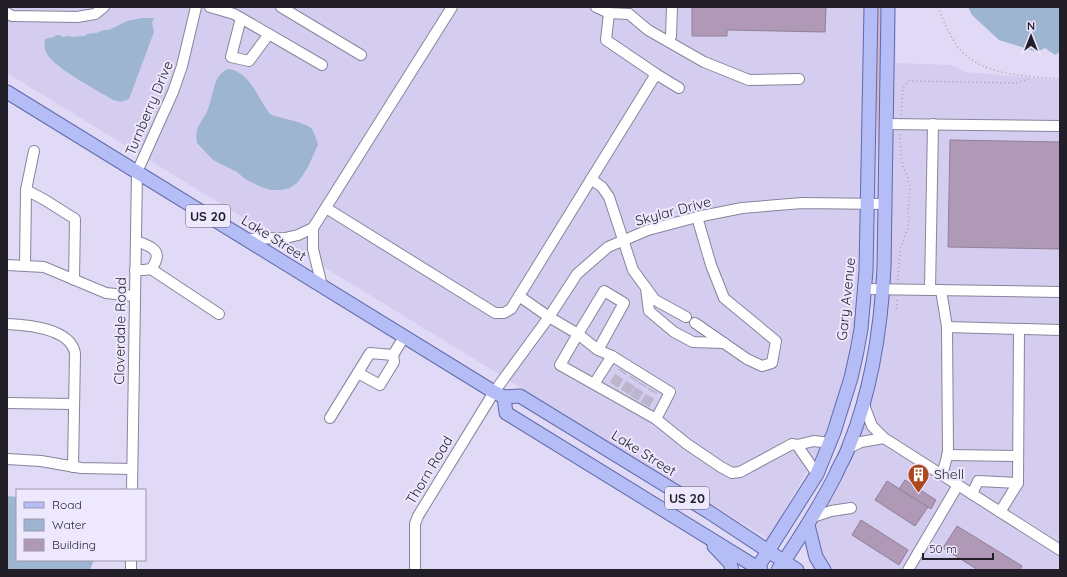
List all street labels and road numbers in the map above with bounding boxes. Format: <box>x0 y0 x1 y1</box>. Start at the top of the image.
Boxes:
street label: Turnberry Drive <box>121 58 177 158</box>
street label: Skylar Drive <box>633 192 713 230</box>
road number: US 20 <box>186 205 230 227</box>
street label: Lake Street <box>238 211 310 265</box>
street label: Gary Avenue <box>833 256 859 341</box>
street label: Cloverdale Road <box>110 277 130 385</box>
street label: Lake Street <box>608 426 680 480</box>
street label: Thorn Road <box>401 432 457 508</box>
road number: US 20 <box>665 487 709 509</box>

